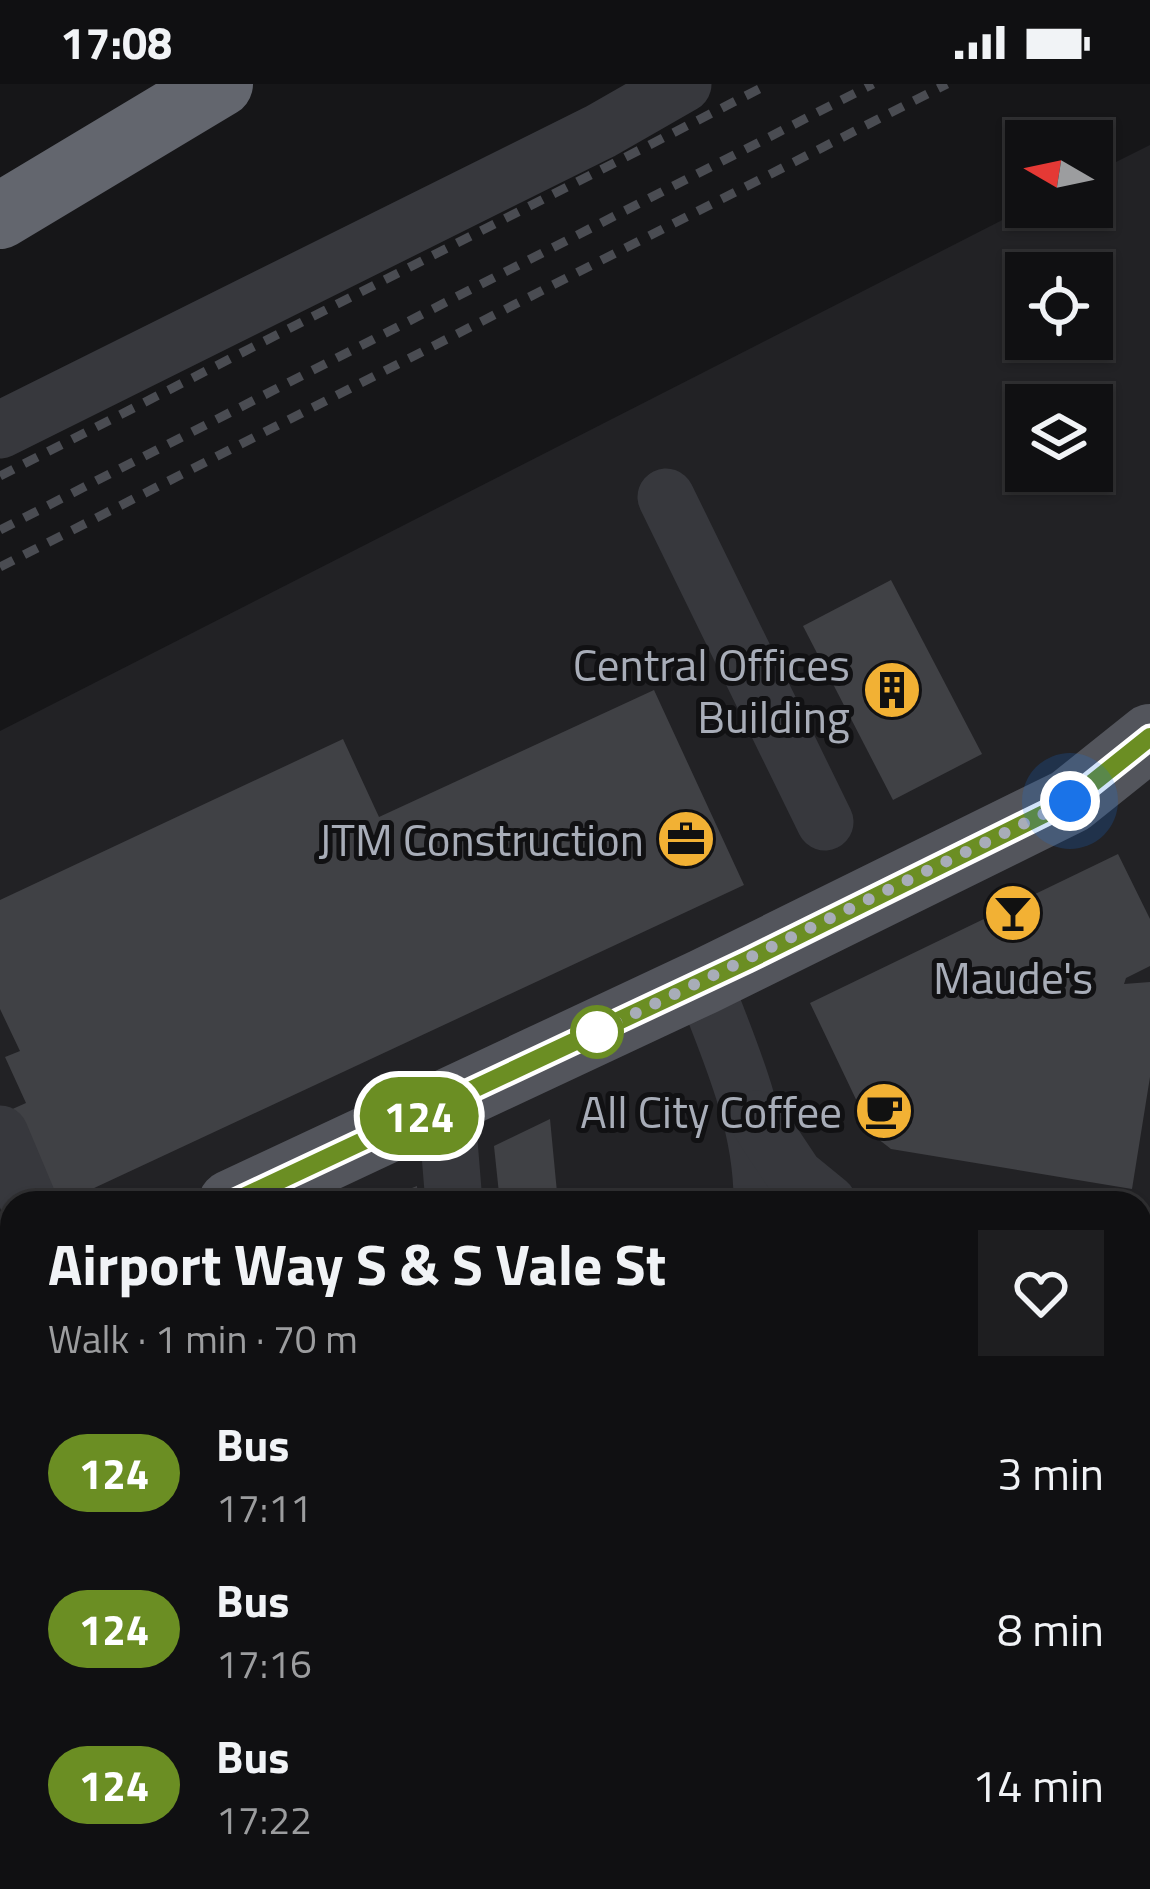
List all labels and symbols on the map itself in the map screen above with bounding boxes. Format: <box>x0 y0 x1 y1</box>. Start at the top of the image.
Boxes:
north arrow <box>1005 120 1113 228</box>
place label: Central Offices Building <box>573 630 850 750</box>
building icon: Central Offices Building <box>861 659 923 721</box>
your location <box>1040 771 1100 831</box>
place label: JTM Construction <box>318 805 644 873</box>
office icon: JTM Construction <box>655 808 717 870</box>
bar icon: Maude's <box>982 882 1044 944</box>
place label: Maude's <box>933 943 1093 1011</box>
unlabelled marker <box>572 1007 622 1057</box>
line badge: 124 <box>350 1077 488 1155</box>
place label: All City Coffee <box>580 1077 842 1145</box>
cafe icon: All City Coffee <box>853 1080 915 1142</box>

